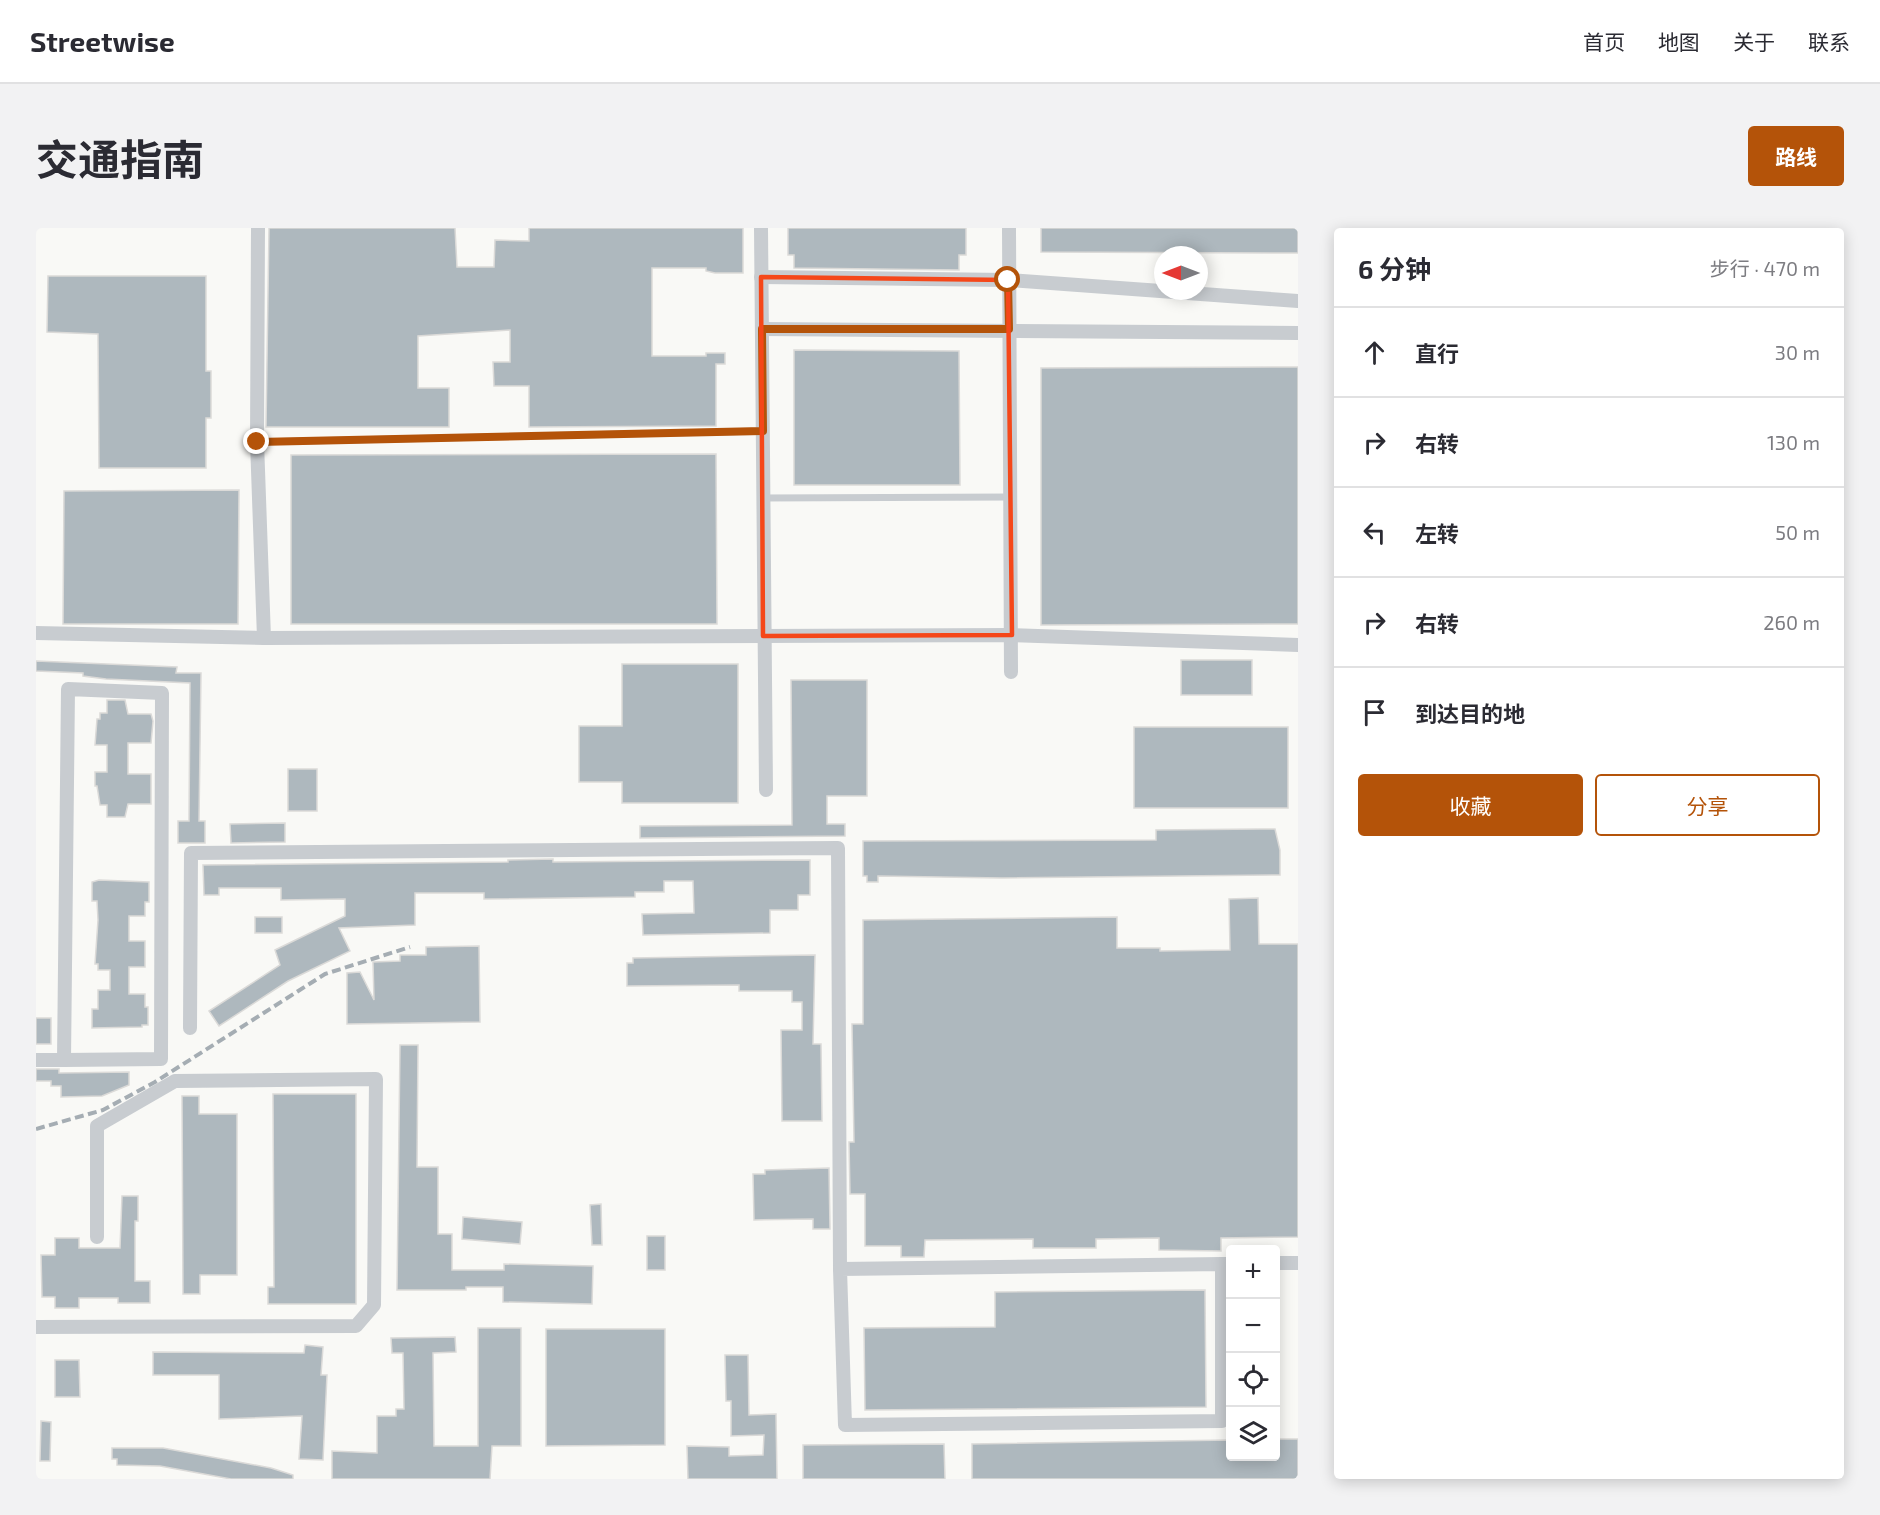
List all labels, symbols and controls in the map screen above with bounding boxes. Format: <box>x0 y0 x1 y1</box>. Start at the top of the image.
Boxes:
text: Streetwise <box>30 24 175 58</box>
text: 首页 <box>1583 29 1625 54</box>
text: 地图 <box>1658 29 1700 54</box>
text: 关于 <box>1733 29 1775 54</box>
text: 联系 <box>1808 29 1850 54</box>
button: 路线 <box>1748 126 1844 186</box>
text: 交通指南 <box>36 133 204 183</box>
north arrow <box>1154 246 1208 300</box>
text: 6 分钟 <box>1358 253 1431 284</box>
text: 步行 · 470 m <box>1710 256 1820 280</box>
route start <box>994 266 1020 292</box>
icon: ahead <box>1358 336 1391 369</box>
text: 直行 <box>1415 340 1459 366</box>
text: 30 m <box>1775 340 1820 364</box>
icon: right <box>1358 426 1391 459</box>
route end <box>243 428 269 454</box>
text: 右转 <box>1415 430 1459 456</box>
text: 130 m <box>1767 430 1820 454</box>
icon: left <box>1358 516 1391 549</box>
text: 左转 <box>1415 520 1459 546</box>
text: 50 m <box>1775 520 1820 544</box>
icon: right <box>1358 606 1391 639</box>
text: 右转 <box>1415 610 1459 636</box>
text: 260 m <box>1763 610 1820 634</box>
icon: arrive <box>1358 696 1391 729</box>
text: 到达目的地 <box>1415 700 1525 726</box>
button: 收藏 <box>1358 774 1583 836</box>
button: 分享 <box>1595 774 1820 836</box>
map controls <box>1226 1245 1280 1461</box>
button: + <box>1226 1245 1280 1299</box>
button: − <box>1226 1299 1280 1353</box>
button: locate <box>1226 1353 1280 1407</box>
button: layers <box>1226 1407 1280 1461</box>

